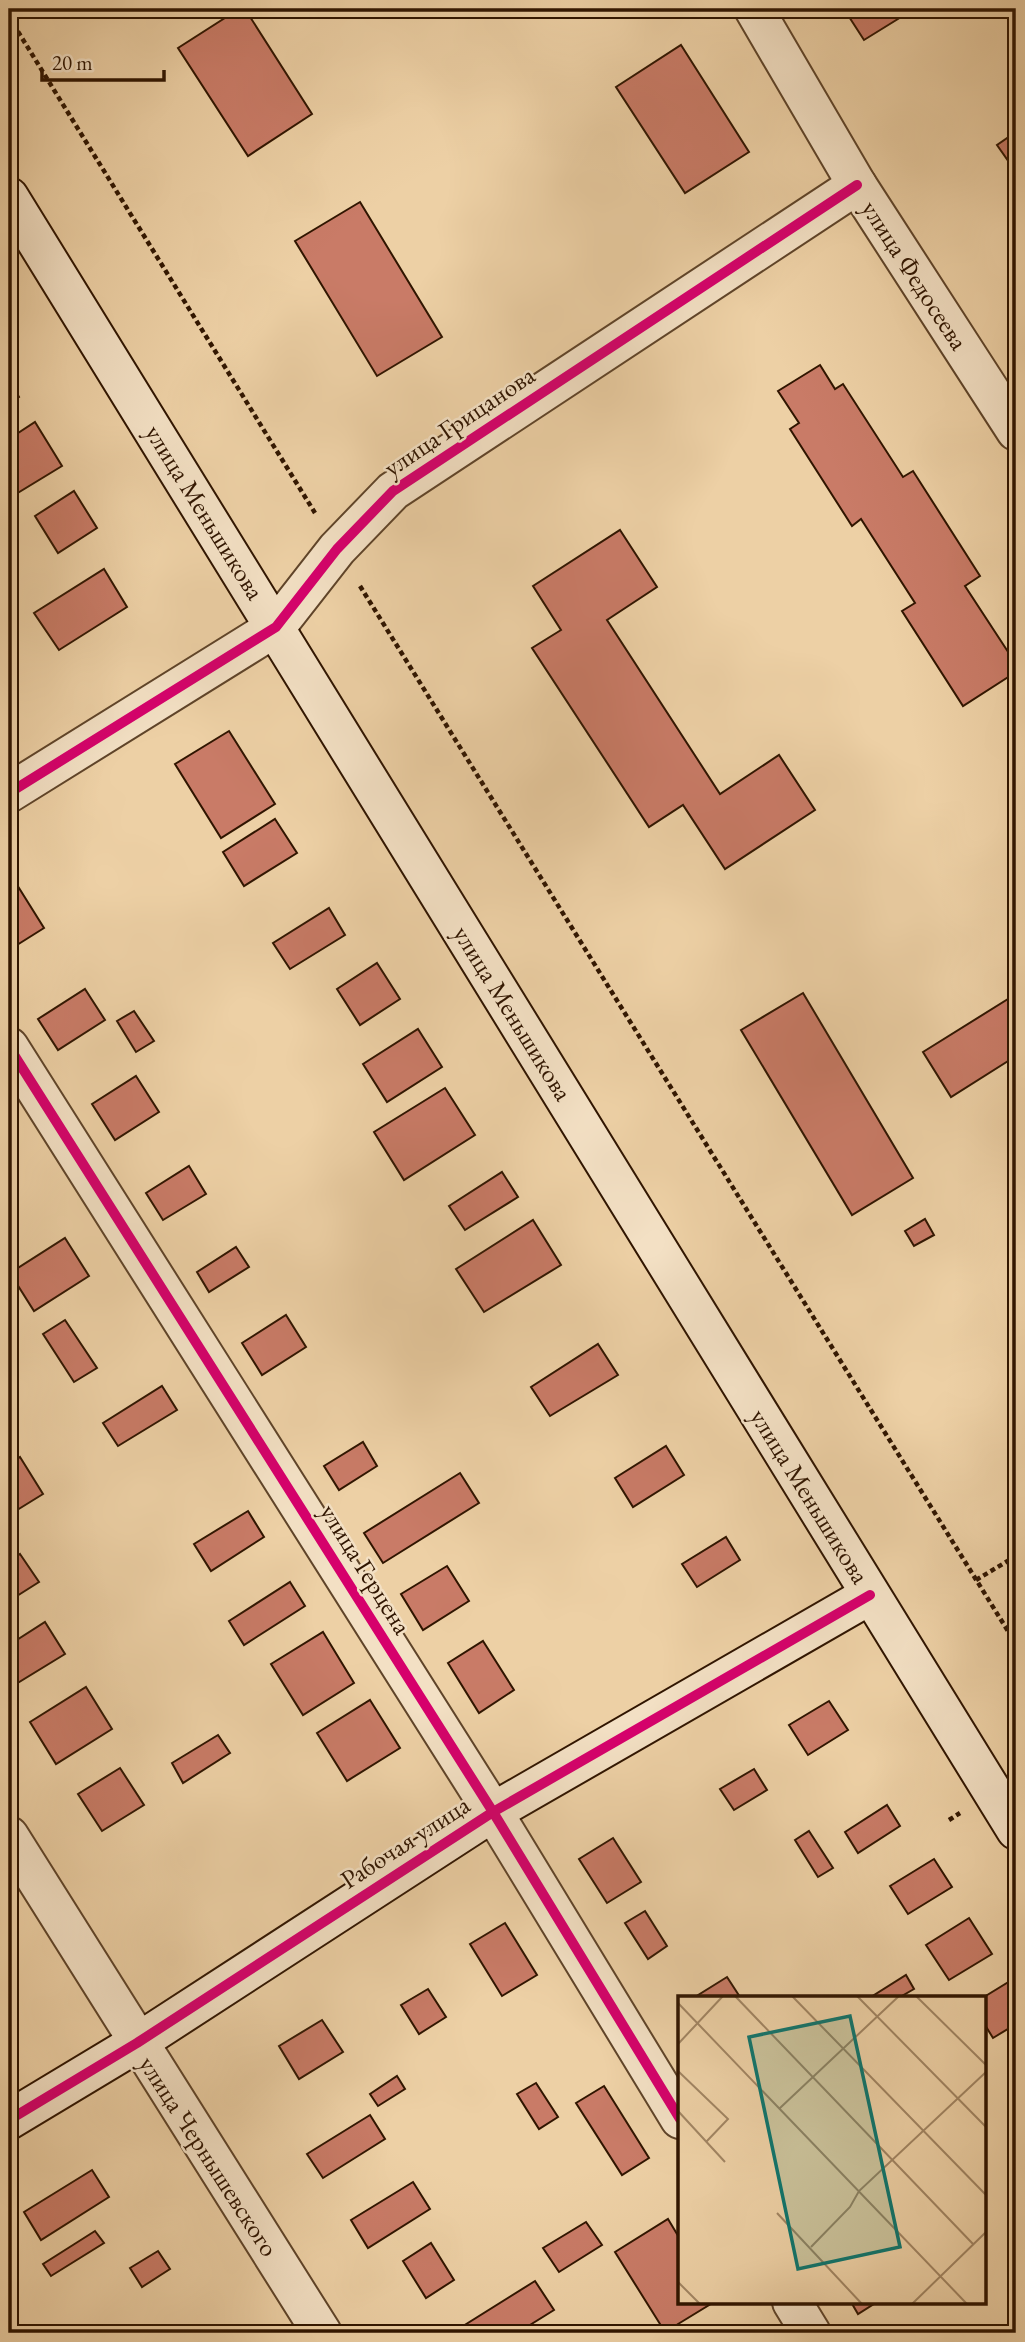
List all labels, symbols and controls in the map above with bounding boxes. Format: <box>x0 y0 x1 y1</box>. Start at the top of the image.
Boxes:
scale bar <box>42 38 164 82</box>
text: 20 m <box>52 49 93 76</box>
street label: улица Федосеева <box>854 194 976 357</box>
street label: улица Грицанова <box>377 357 542 484</box>
street label: улица Меньшикова <box>137 418 273 607</box>
street label: улица Меньшикова <box>445 919 581 1108</box>
street label: улица Меньшикова <box>742 1402 878 1591</box>
street label: улица Герцена <box>312 1497 420 1641</box>
street label: Рабочая улица <box>334 1787 477 1896</box>
inset map <box>678 1996 986 2304</box>
street label: улица Чернышевского <box>131 2049 287 2263</box>

